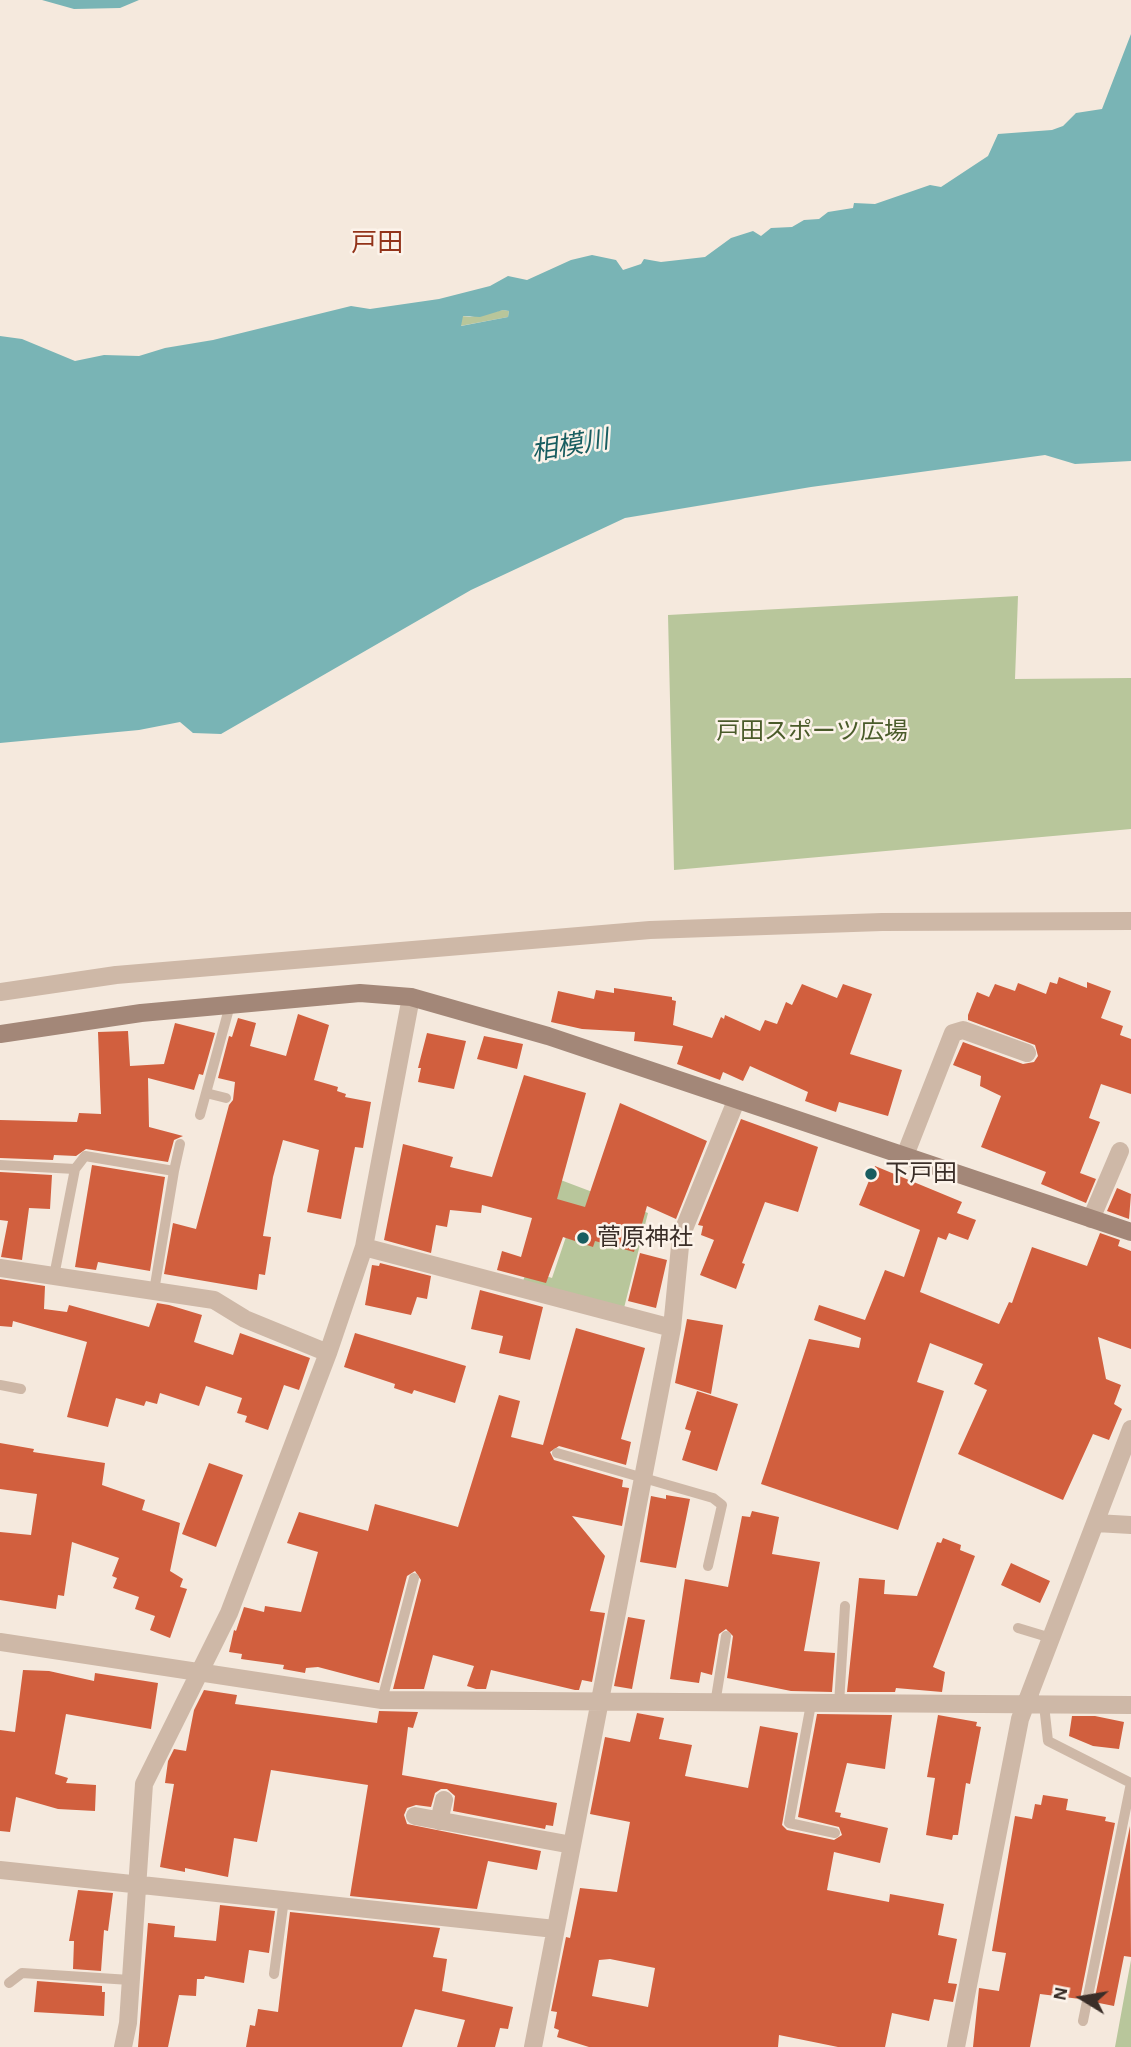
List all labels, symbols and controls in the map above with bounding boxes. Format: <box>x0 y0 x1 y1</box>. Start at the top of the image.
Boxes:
district label: 戸田 <box>351 227 403 259</box>
water label: 相模川 <box>529 424 611 468</box>
park label: 戸田スポーツ広場 <box>716 718 908 746</box>
place label: 下戸田 <box>885 1160 957 1188</box>
marker: 下戸田 <box>863 1166 879 1182</box>
place label: 菅原神社 <box>597 1224 693 1252</box>
marker: 菅原神社 <box>575 1230 591 1246</box>
north arrow <box>1047 1963 1117 2033</box>
text: N <box>1050 1986 1071 2002</box>

